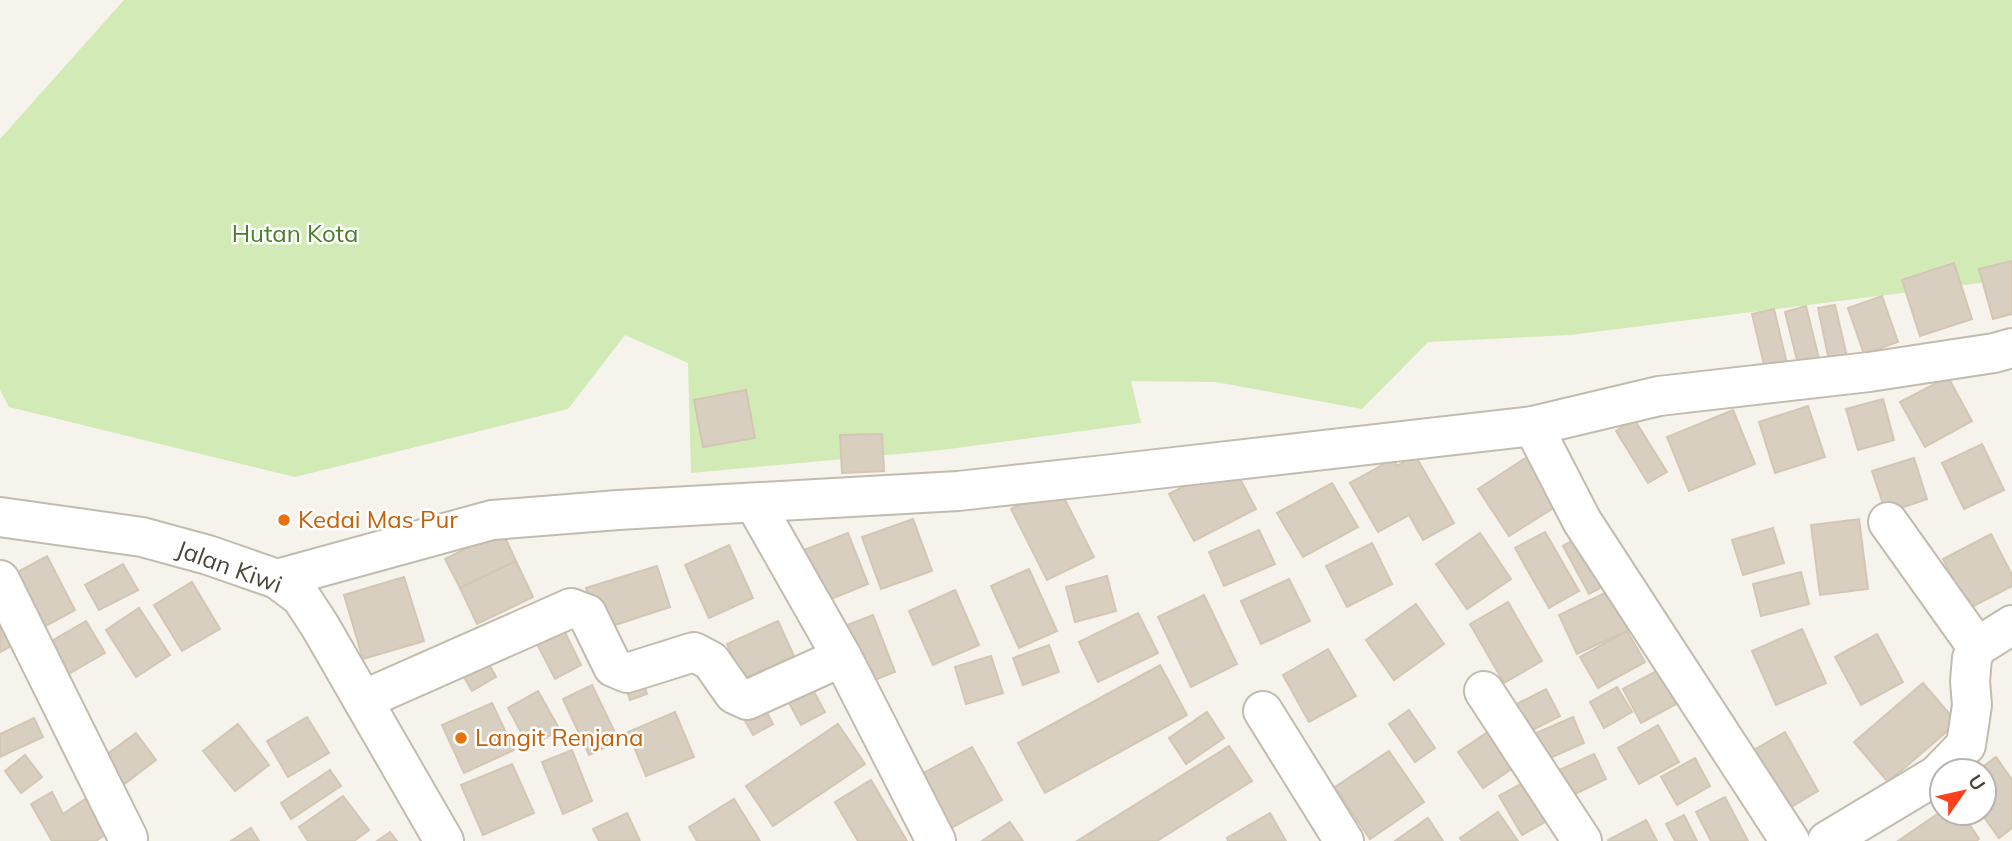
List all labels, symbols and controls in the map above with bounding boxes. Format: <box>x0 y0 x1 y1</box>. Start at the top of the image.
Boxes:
park label: Hutan Kota <box>232 218 358 248</box>
place label: Kedai Mas Pur <box>298 504 458 534</box>
marker: Kedai Mas Pur <box>276 512 292 528</box>
street label: Jalan Kiwi <box>172 533 286 599</box>
place label: Langit Renjana <box>475 722 643 752</box>
marker: Langit Renjana <box>453 730 469 746</box>
north arrow <box>1928 757 1998 827</box>
text: U <box>1963 770 1991 795</box>

